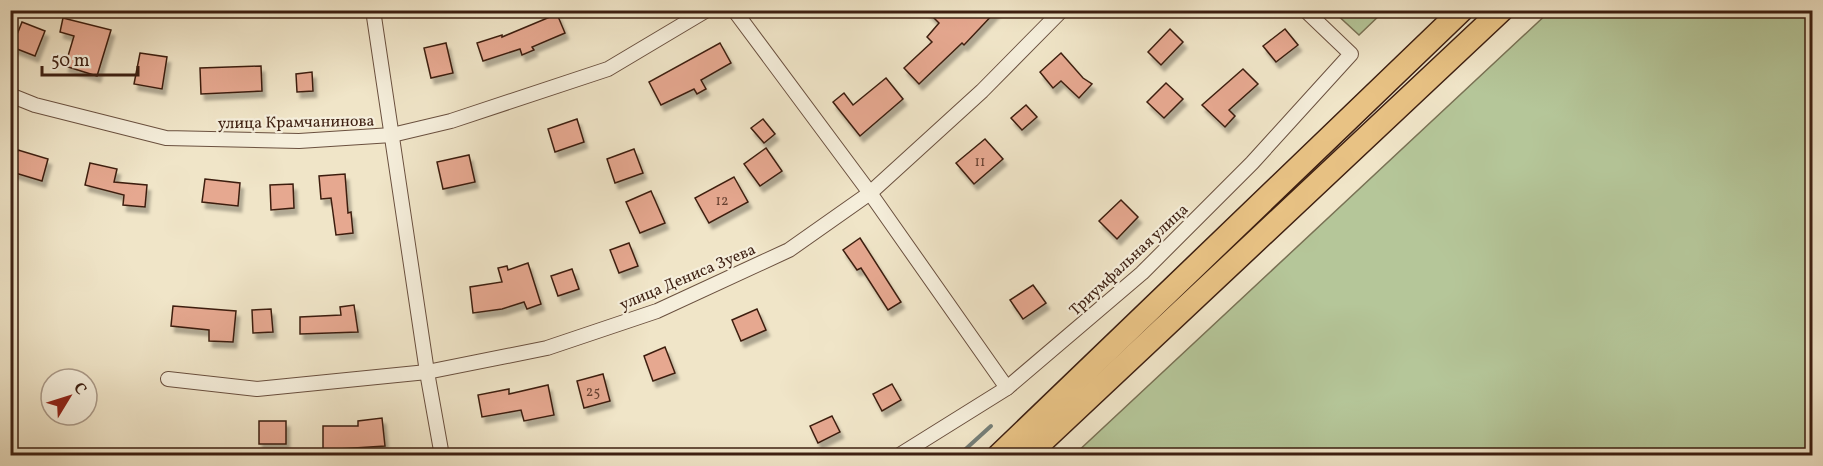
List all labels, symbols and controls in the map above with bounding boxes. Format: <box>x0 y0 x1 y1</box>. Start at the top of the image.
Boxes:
scale bar <box>42 39 138 77</box>
text: 50 m <box>51 49 90 74</box>
street label: улица Крамчанинова <box>217 111 375 135</box>
house number: 11 <box>975 153 985 172</box>
house number: 12 <box>716 192 728 211</box>
street label: Триумфальная улица <box>1065 199 1194 322</box>
street label: улица Дениса Зуева <box>616 239 759 316</box>
north arrow <box>39 367 99 427</box>
text: С <box>67 378 91 400</box>
house number: 25 <box>586 383 600 402</box>

